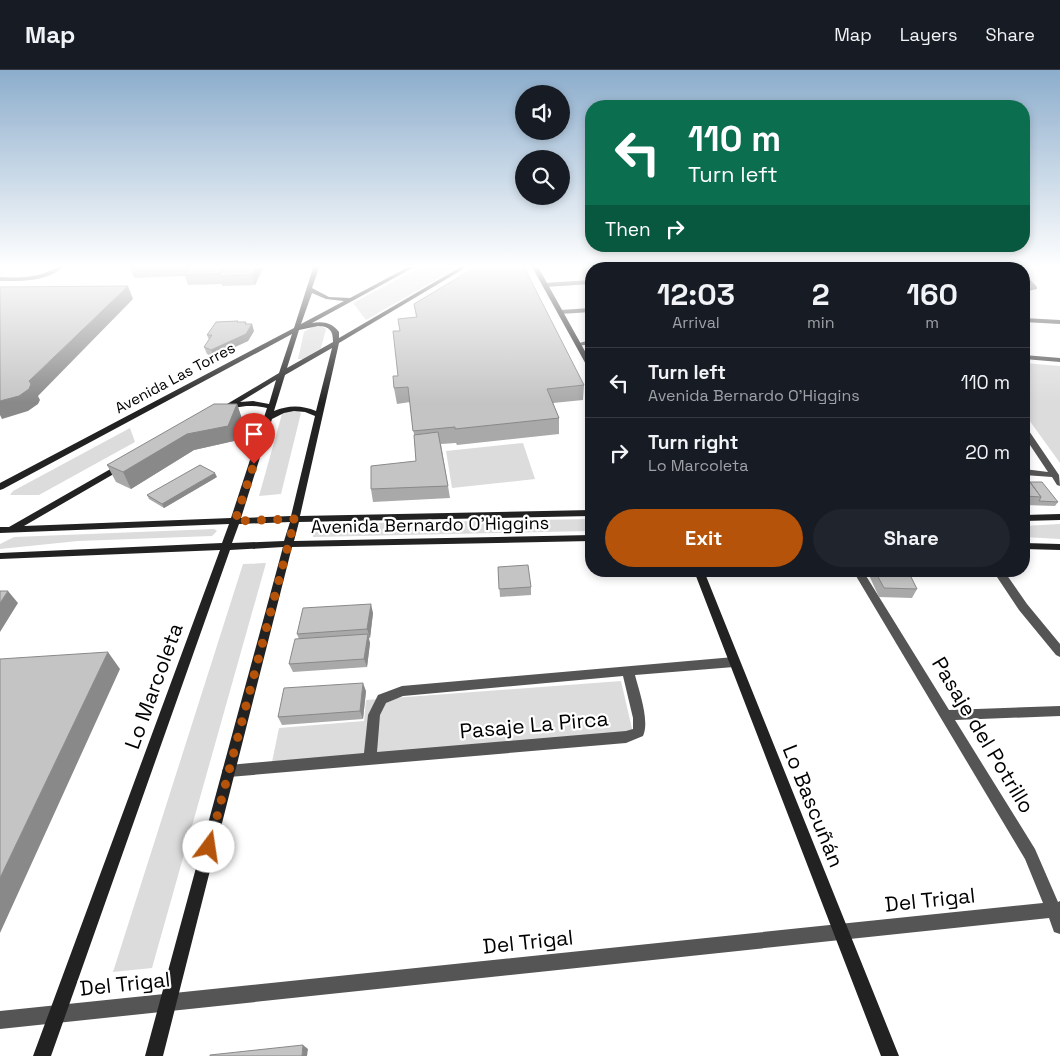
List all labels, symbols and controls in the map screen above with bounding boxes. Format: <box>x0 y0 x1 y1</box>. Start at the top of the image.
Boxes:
text: Map <box>25 19 75 50</box>
text: Map <box>834 23 872 46</box>
text: Layers <box>900 23 957 46</box>
text: Share <box>985 23 1035 46</box>
map controls <box>515 85 570 205</box>
button: sound <box>515 85 570 140</box>
text: 110 m <box>688 117 781 161</box>
icon: left <box>605 120 670 185</box>
button: search <box>515 150 570 205</box>
text: Turn left <box>688 160 778 188</box>
icon: right <box>661 215 689 243</box>
text: Then <box>605 217 651 242</box>
text: 12:03 <box>657 275 735 314</box>
text: 2 <box>812 275 830 314</box>
text: 160 <box>906 275 958 314</box>
text: Arrival <box>672 312 720 333</box>
text: min <box>807 312 834 333</box>
text: m <box>925 312 939 333</box>
street label: Avenida Las Torres <box>111 338 238 417</box>
text: Turn left <box>648 360 726 385</box>
icon: left <box>605 369 633 397</box>
text: 110 m <box>961 370 1010 395</box>
text: Avenida Bernardo O'Higgins <box>648 385 860 406</box>
pin <box>233 413 275 464</box>
icon: arrive <box>240 420 268 448</box>
text: Turn right <box>648 430 738 455</box>
icon: right <box>605 439 633 467</box>
text: 20 m <box>965 440 1010 465</box>
text: Lo Marcoleta <box>648 455 749 476</box>
button: Exit <box>605 509 803 567</box>
button: Share <box>813 509 1010 567</box>
street label: Avenida Bernardo O'Higgins <box>311 511 549 538</box>
street label: Lo Marcoleta <box>118 619 189 752</box>
street label: Pasaje del Potrillo <box>926 652 1041 818</box>
street label: Pasaje La Pirca <box>458 705 610 744</box>
street label: Lo Bascuñán <box>777 741 850 871</box>
position arrow <box>182 820 234 872</box>
street label: Del Trigal <box>883 881 977 918</box>
street label: Del Trigal <box>481 923 575 960</box>
street label: Del Trigal <box>78 965 172 1002</box>

